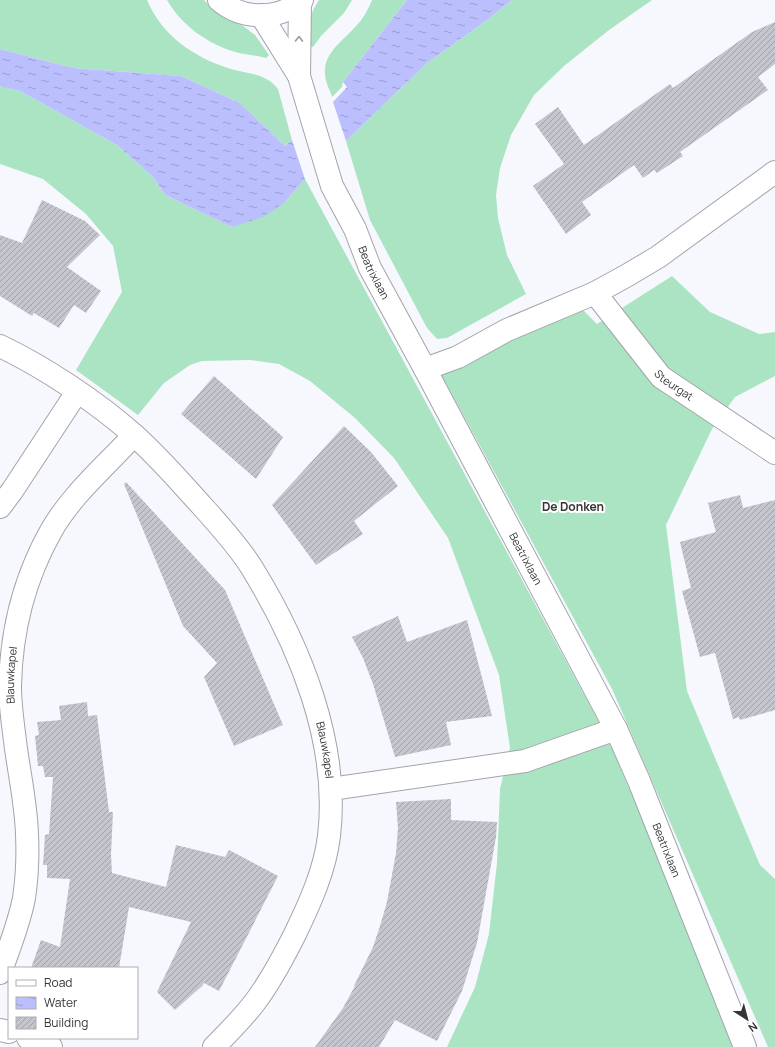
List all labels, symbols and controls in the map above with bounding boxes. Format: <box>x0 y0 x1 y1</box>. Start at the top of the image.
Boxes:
one-way arrow <box>295 36 303 42</box>
street label: Beatrixlaan <box>355 244 393 302</box>
street label: Steurgat <box>651 366 697 404</box>
district label: De Donken <box>542 498 604 515</box>
street label: Beatrixlaan <box>506 530 546 587</box>
street label: Blauwkapel <box>2 645 20 704</box>
street label: Blauwkapel <box>313 720 338 779</box>
street label: Beatrixlaan <box>649 820 685 879</box>
legend <box>8 967 138 1039</box>
text: Road <box>44 974 72 991</box>
text: Water <box>44 994 78 1011</box>
north arrow <box>727 999 767 1039</box>
text: Building <box>44 1014 88 1031</box>
text: N <box>745 1019 761 1036</box>

